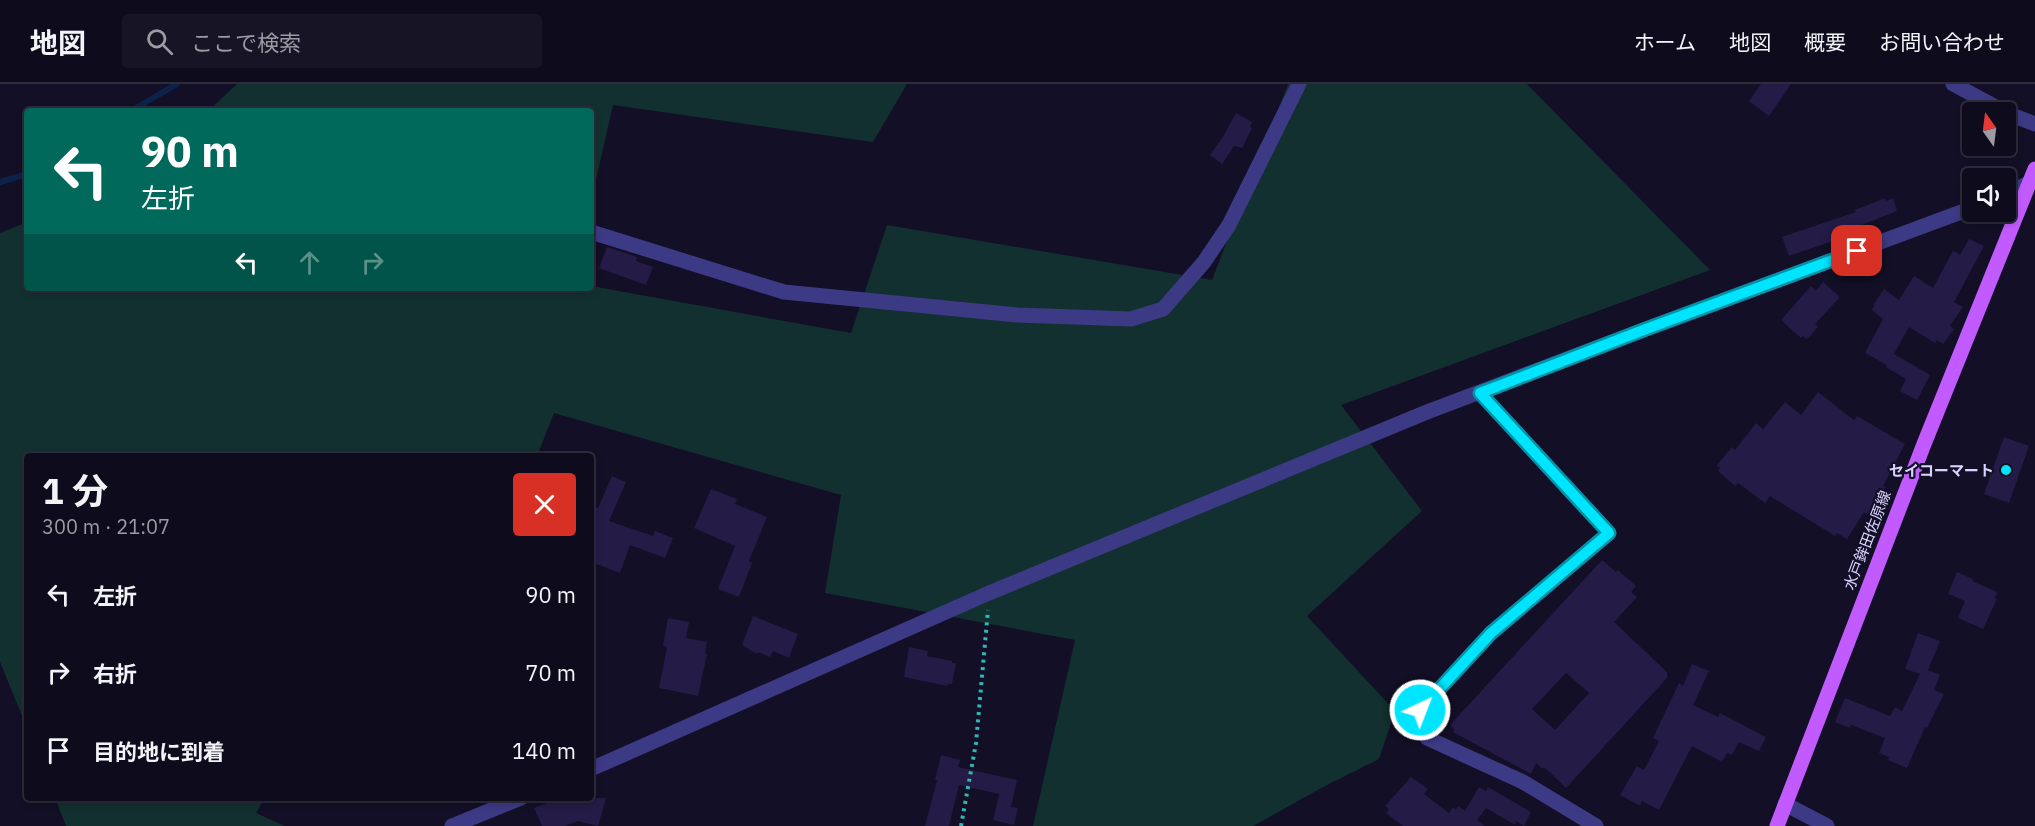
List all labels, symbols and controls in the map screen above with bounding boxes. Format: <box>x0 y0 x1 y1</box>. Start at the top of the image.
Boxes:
search box <box>122 14 542 68</box>
text: 地図 <box>30 24 86 61</box>
icon: search <box>143 25 176 58</box>
text: ここで検索 <box>191 28 301 57</box>
text: ホーム <box>1634 28 1696 56</box>
text: 地図 <box>1729 28 1771 56</box>
text: 概要 <box>1804 28 1846 56</box>
text: お問い合わせ <box>1879 28 2005 56</box>
north arrow <box>1962 102 2016 156</box>
map controls <box>1962 102 2016 222</box>
text: 90 m <box>141 124 239 179</box>
icon: left <box>42 132 120 210</box>
button: sound <box>1962 168 2016 222</box>
text: 左折 <box>141 180 195 215</box>
pin <box>1831 225 1882 276</box>
icon: arrive <box>1840 234 1873 267</box>
icon: left <box>230 246 263 279</box>
icon: ahead <box>293 246 326 279</box>
icon: right <box>356 246 389 279</box>
place label: セイコーマート <box>1889 461 1994 480</box>
marker: セイコーマート <box>1999 463 2013 477</box>
text: 1 分 <box>42 467 108 514</box>
button: close <box>513 473 576 536</box>
street label: 水戸鉾田佐原線 <box>1839 488 1895 592</box>
text: 300 m · 21:07 <box>42 513 170 540</box>
icon: left <box>42 578 75 611</box>
text: 90 m <box>525 580 576 609</box>
text: 左折 <box>93 581 137 610</box>
icon: right <box>42 656 75 689</box>
text: 70 m <box>525 658 576 687</box>
text: 右折 <box>93 659 137 688</box>
position arrow <box>1388 678 1452 742</box>
icon: arrive <box>42 734 75 767</box>
text: 140 m <box>512 736 576 765</box>
text: 目的地に到着 <box>93 737 225 766</box>

